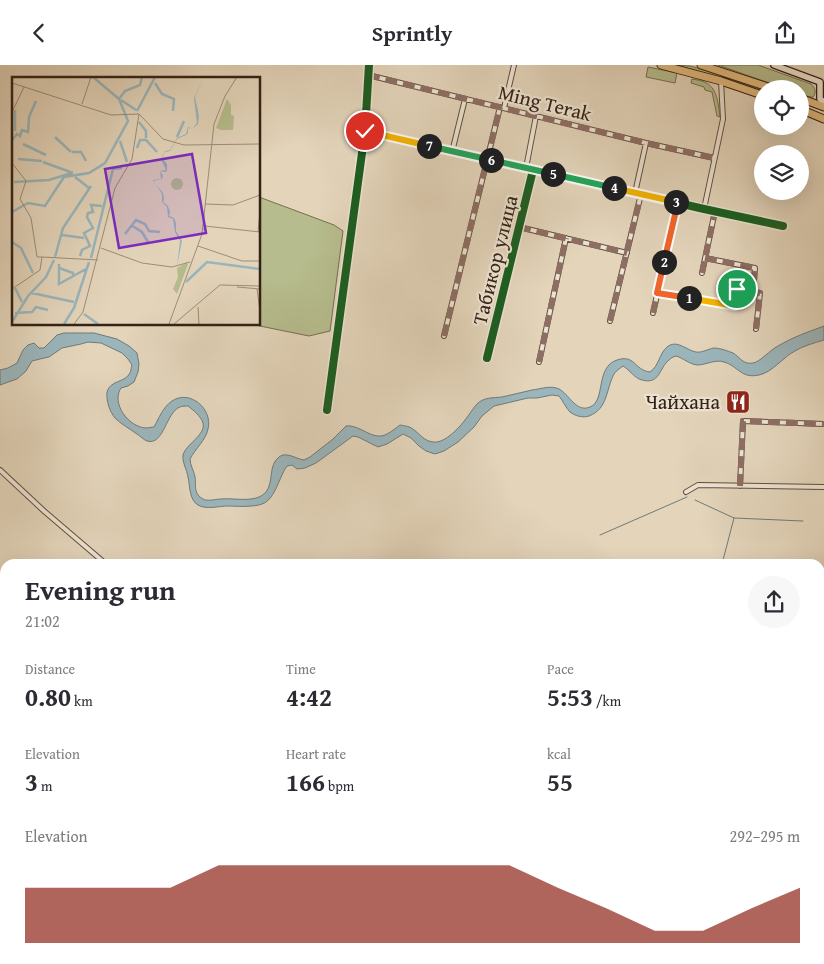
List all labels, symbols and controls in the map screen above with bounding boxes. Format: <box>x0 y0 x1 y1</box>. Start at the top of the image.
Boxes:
text: Sprintly <box>372 17 452 49</box>
icon: back <box>25 19 53 47</box>
icon: share <box>771 19 799 47</box>
inset map <box>12 77 260 325</box>
street label: Ming Terak <box>495 77 596 128</box>
map controls <box>754 80 809 200</box>
button: locate <box>754 80 809 135</box>
pin <box>344 110 386 152</box>
icon: check <box>351 117 379 145</box>
pin: 7 <box>416 133 442 159</box>
text: 7 <box>426 136 433 156</box>
button: layers <box>754 145 809 200</box>
pin: 6 <box>478 147 504 173</box>
text: 6 <box>488 150 495 170</box>
pin: 5 <box>540 161 566 187</box>
text: 5 <box>550 164 557 184</box>
pin: 4 <box>602 175 626 201</box>
text: 4 <box>611 178 618 198</box>
pin: 3 <box>664 189 688 215</box>
street label: Табикор улица <box>464 192 525 328</box>
text: 3 <box>673 192 680 212</box>
pin: 2 <box>652 249 676 275</box>
text: 2 <box>661 252 668 272</box>
pin <box>716 268 758 310</box>
icon: arrive <box>723 275 751 303</box>
pin: 1 <box>676 285 702 311</box>
text: 1 <box>686 288 693 308</box>
place label: Чайхана <box>646 387 720 416</box>
restaurant icon: Чайхана <box>725 389 751 415</box>
text: Evening run <box>25 569 176 610</box>
button: share <box>748 576 800 628</box>
text: 21:02 <box>25 609 60 633</box>
text: Distance <box>25 659 75 679</box>
text: Time <box>286 659 316 679</box>
text: Pace <box>547 659 574 679</box>
text: 0.80 <box>25 679 71 715</box>
text: 4:42 <box>286 679 332 715</box>
text: 5:53 <box>547 679 593 715</box>
text: km <box>71 691 93 711</box>
text: /km <box>593 691 621 711</box>
text: Elevation <box>25 744 80 764</box>
text: Heart rate <box>286 744 346 764</box>
text: kcal <box>547 744 571 764</box>
text: 3 <box>25 764 38 800</box>
text: 166 <box>286 764 325 800</box>
text: 55 <box>547 764 573 800</box>
text: m <box>38 776 52 796</box>
text: bpm <box>325 776 354 796</box>
text: Elevation <box>25 824 88 848</box>
text: 292–295 m <box>730 824 800 848</box>

